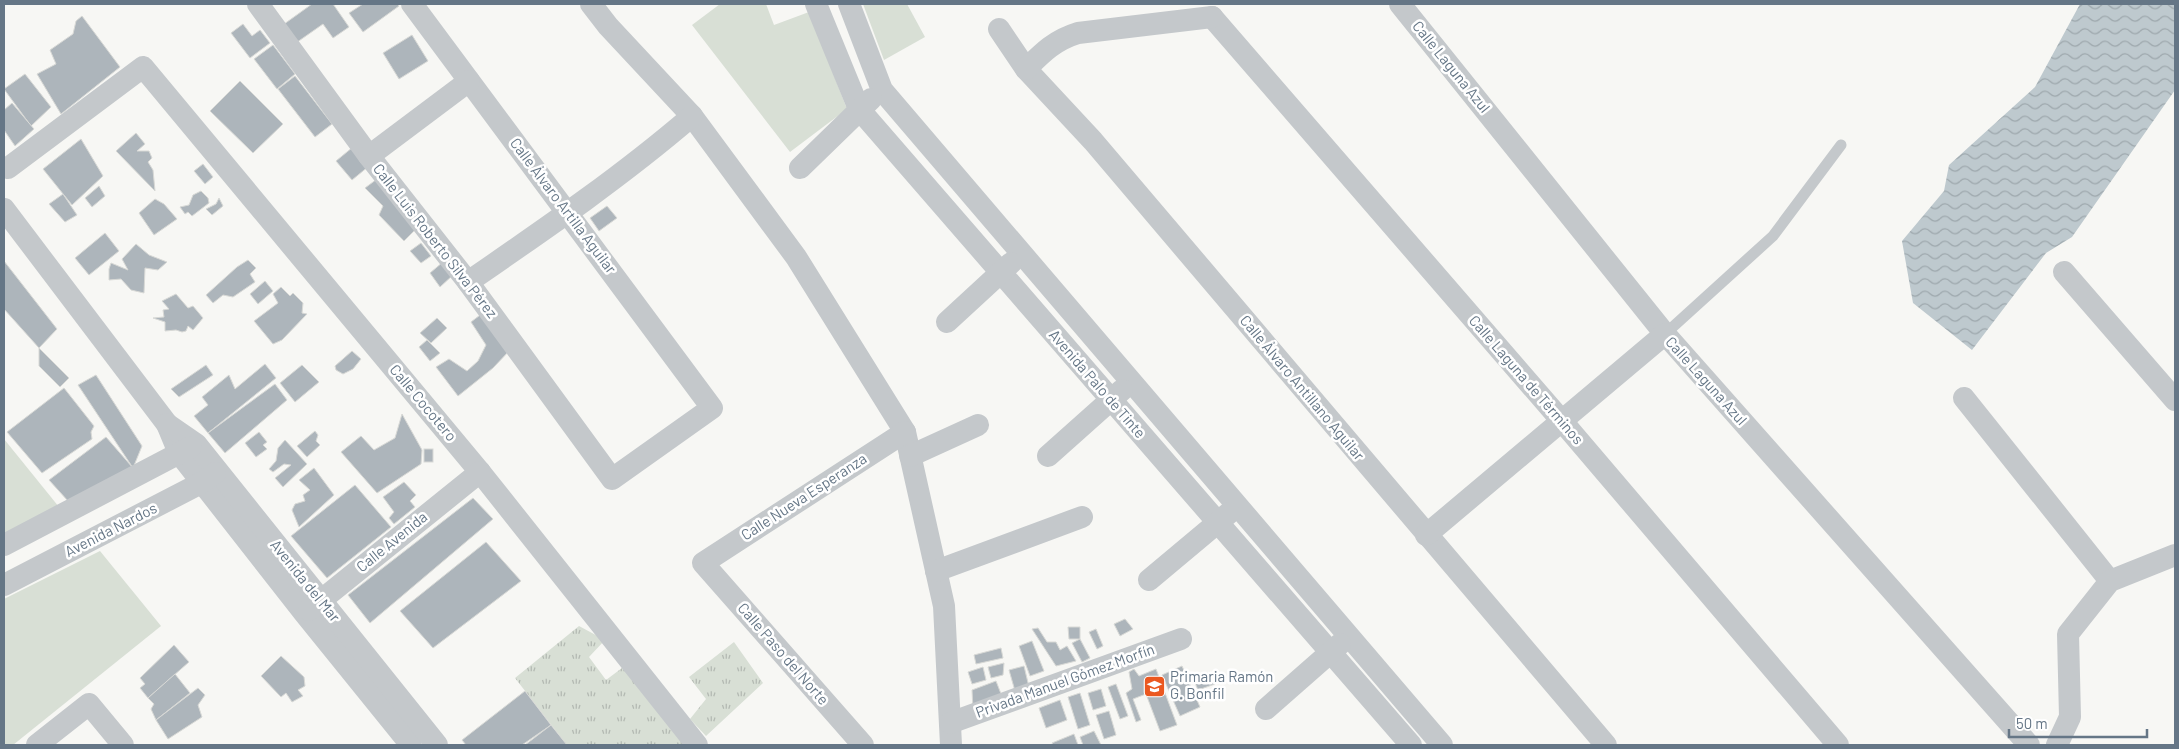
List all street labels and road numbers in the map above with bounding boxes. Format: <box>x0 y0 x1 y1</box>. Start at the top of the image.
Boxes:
street label: Calle Laguna Azul <box>1409 17 1494 116</box>
street label: Calle Álvaro Artilla Aguilar <box>507 134 621 277</box>
street label: Calle Luis Roberto Silva Pérez <box>370 160 502 321</box>
street label: Calle Álvaro Antillano Aguilar <box>1237 311 1369 464</box>
street label: Calle Laguna de Términos <box>1466 311 1588 448</box>
street label: Avenida Palo de Tinte <box>1046 325 1150 441</box>
street label: Calle Laguna Azul <box>1662 332 1751 428</box>
street label: Calle Cocotero <box>387 360 461 444</box>
street label: Calle Nueva Esperanza <box>737 449 870 544</box>
street label: Avenida Nardos <box>61 498 160 560</box>
street label: Calle Avenida <box>352 507 430 575</box>
street label: Avenida del Mar <box>267 536 345 626</box>
street label: Calle Paso del Norte <box>735 599 833 708</box>
street label: Privada Manuel Gómez Morfín <box>973 639 1157 721</box>

